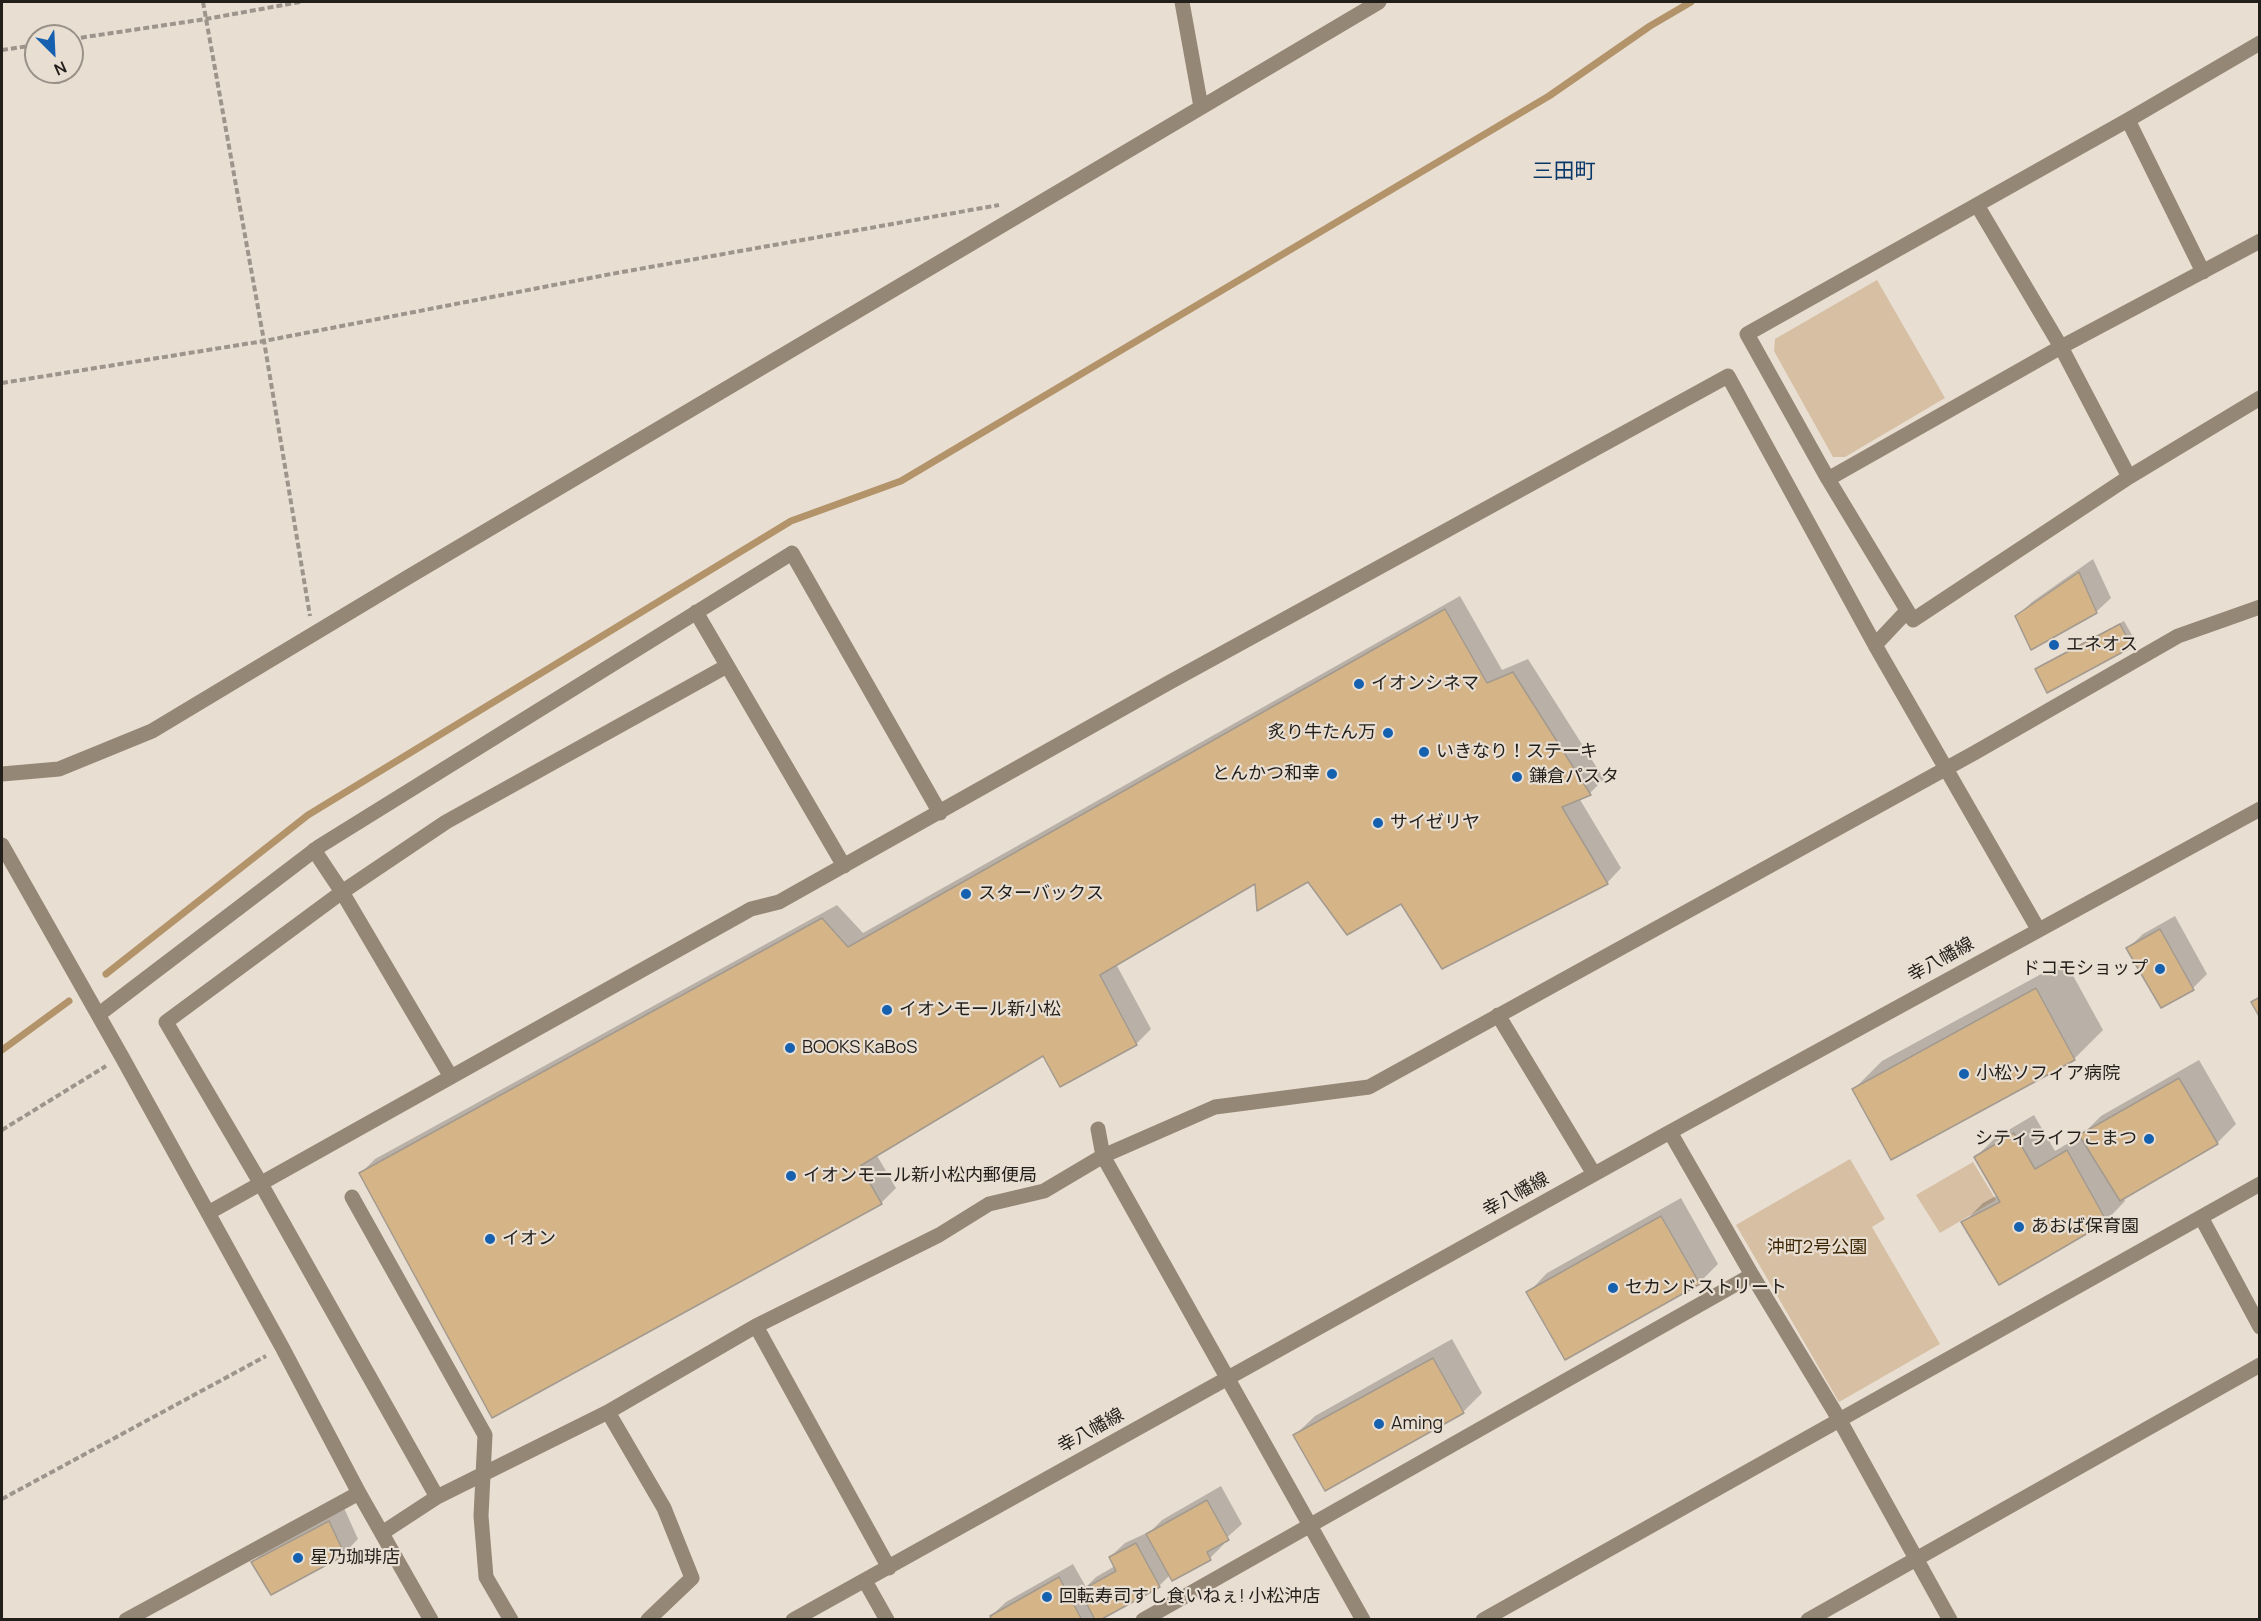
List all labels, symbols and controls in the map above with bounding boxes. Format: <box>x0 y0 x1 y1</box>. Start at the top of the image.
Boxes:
north arrow <box>24 24 84 84</box>
text: N <box>51 56 70 81</box>
district label: 三田町 <box>1533 159 1595 185</box>
place label: エネオス <box>2066 634 2138 656</box>
marker: エネオス <box>2047 638 2061 652</box>
place label: イオンシネマ <box>1371 673 1479 695</box>
marker: イオンシネマ <box>1352 677 1366 691</box>
place label: 炙り牛たん万 <box>1268 722 1376 744</box>
marker: 炙り牛たん万 <box>1381 726 1395 740</box>
place label: いきなり！ステーキ <box>1436 741 1598 763</box>
marker: いきなり！ステーキ <box>1417 745 1431 759</box>
place label: とんかつ和幸 <box>1212 763 1320 785</box>
place label: 鎌倉パスタ <box>1529 766 1619 788</box>
marker: とんかつ和幸 <box>1325 767 1339 781</box>
marker: 鎌倉パスタ <box>1510 770 1524 784</box>
place label: サイゼリヤ <box>1390 812 1480 834</box>
marker: サイゼリヤ <box>1371 816 1385 830</box>
place label: スターバックス <box>978 883 1104 905</box>
marker: スターバックス <box>959 887 973 901</box>
street label: 幸八幡線 <box>1904 933 1978 987</box>
place label: ドコモショップ <box>2022 958 2148 980</box>
marker: ドコモショップ <box>2153 962 2167 976</box>
place label: イオンモール新小松 <box>899 999 1061 1021</box>
marker: イオンモール新小松 <box>880 1003 894 1017</box>
place label: BOOKS KaBoS <box>802 1037 917 1059</box>
marker: BOOKS KaBoS <box>783 1041 797 1055</box>
place label: 小松ソフィア病院 <box>1976 1063 2120 1085</box>
marker: 小松ソフィア病院 <box>1957 1067 1971 1081</box>
place label: シティライフこまつ <box>1975 1128 2137 1150</box>
marker: シティライフこまつ <box>2142 1132 2156 1146</box>
place label: イオンモール新小松内郵便局 <box>803 1165 1037 1187</box>
street label: 幸八幡線 <box>1479 1168 1553 1222</box>
marker: イオンモール新小松内郵便局 <box>784 1169 798 1183</box>
place label: あおば保育園 <box>2031 1216 2139 1238</box>
marker: あおば保育園 <box>2012 1220 2026 1234</box>
place label: イオン <box>502 1228 556 1250</box>
marker: イオン <box>483 1232 497 1246</box>
park label: 沖町2号公園 <box>1767 1237 1867 1259</box>
place label: セカンドストリート <box>1625 1277 1787 1299</box>
marker: セカンドストリート <box>1606 1281 1620 1295</box>
street label: 幸八幡線 <box>1054 1404 1128 1458</box>
place label: Aming <box>1391 1413 1443 1435</box>
marker: Aming <box>1372 1417 1386 1431</box>
place label: 星乃珈琲店 <box>310 1547 400 1569</box>
marker: 星乃珈琲店 <box>291 1551 305 1565</box>
place label: 回転寿司すし食いねぇ! 小松沖店 <box>1059 1586 1320 1608</box>
marker: 回転寿司すし食いねぇ! 小松沖店 <box>1040 1590 1054 1604</box>

